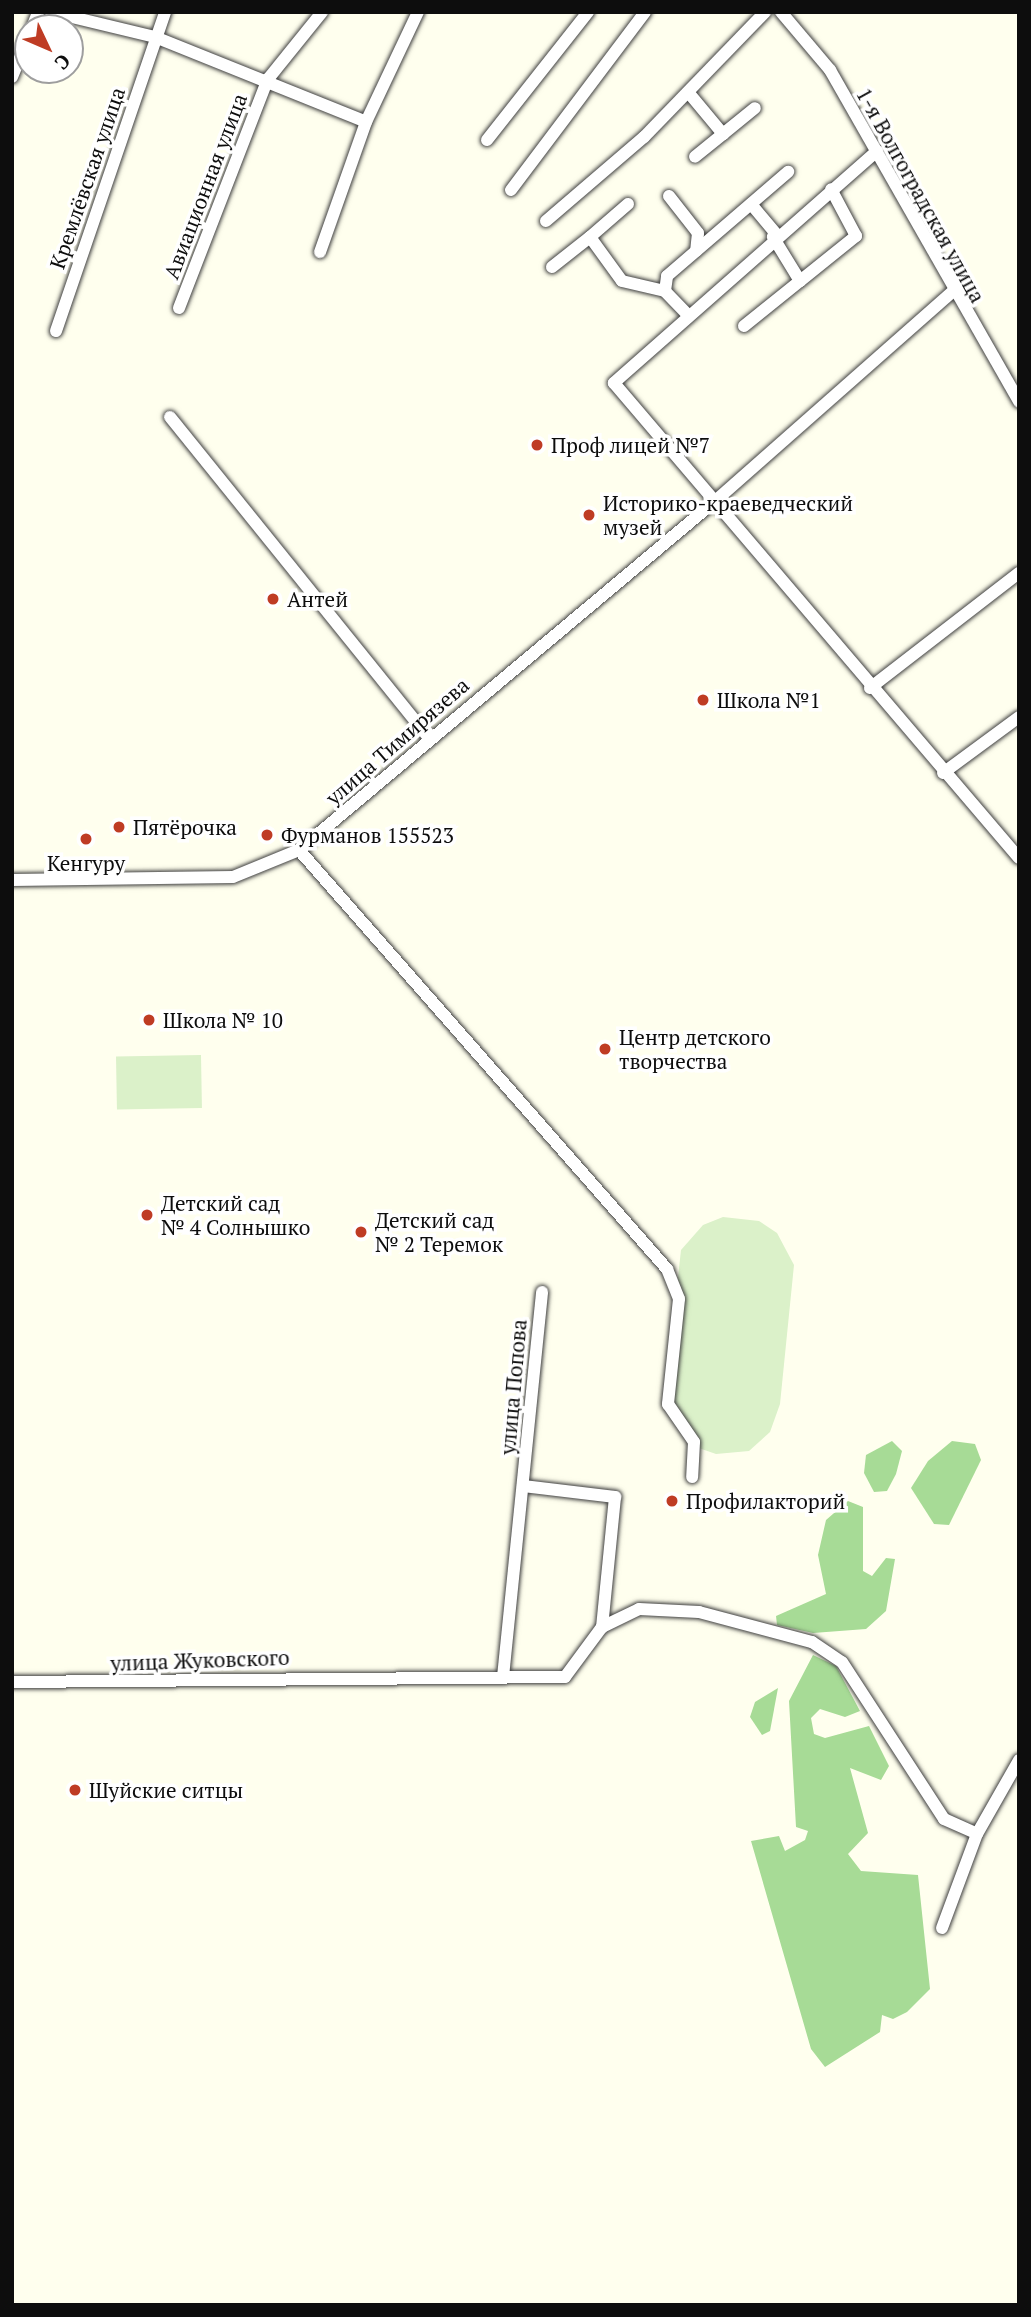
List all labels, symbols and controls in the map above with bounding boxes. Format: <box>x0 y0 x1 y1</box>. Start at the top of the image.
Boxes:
north arrow <box>14 14 84 84</box>
text: С <box>50 49 76 76</box>
street label: 1-я Волгоградская улица <box>851 83 991 307</box>
street label: Кремлёвская улица <box>44 84 130 272</box>
street label: Авиационная улица <box>158 90 252 282</box>
place label: Проф лицей №7 <box>551 432 710 458</box>
marker: Проф лицей №7 <box>529 437 545 453</box>
place label: Историко-краеведческий музей <box>603 490 853 540</box>
marker: Историко-краеведческий музей <box>581 507 597 523</box>
place label: Антей <box>287 586 348 612</box>
marker: Антей <box>265 591 281 607</box>
street label: улица Тимирязева <box>320 672 474 810</box>
place label: Школа №1 <box>717 687 821 713</box>
marker: Школа №1 <box>695 692 711 708</box>
place label: Пятёрочка <box>133 814 237 840</box>
marker: Пятёрочка <box>111 819 127 835</box>
place label: Фурманов 155523 <box>281 822 454 848</box>
marker: Фурманов 155523 <box>259 827 275 843</box>
marker: Кенгуру <box>78 831 94 847</box>
place label: Кенгуру <box>47 850 125 876</box>
place label: Школа № 10 <box>163 1007 283 1033</box>
marker: Школа № 10 <box>141 1012 157 1028</box>
place label: Центр детского творчества <box>619 1024 771 1074</box>
marker: Центр детского творчества <box>597 1041 613 1057</box>
place label: Детский сад № 4 Солнышко <box>161 1190 310 1240</box>
marker: Детский сад № 4 Солнышко <box>139 1207 155 1223</box>
place label: Детский сад № 2 Теремок <box>375 1207 503 1257</box>
marker: Детский сад № 2 Теремок <box>353 1224 369 1240</box>
street label: улица Попова <box>495 1318 531 1456</box>
place label: Профилакторий <box>686 1488 845 1514</box>
marker: Профилакторий <box>664 1493 680 1509</box>
street label: улица Жуковского <box>110 1644 290 1676</box>
place label: Шуйские ситцы <box>89 1777 243 1803</box>
marker: Шуйские ситцы <box>67 1782 83 1798</box>

